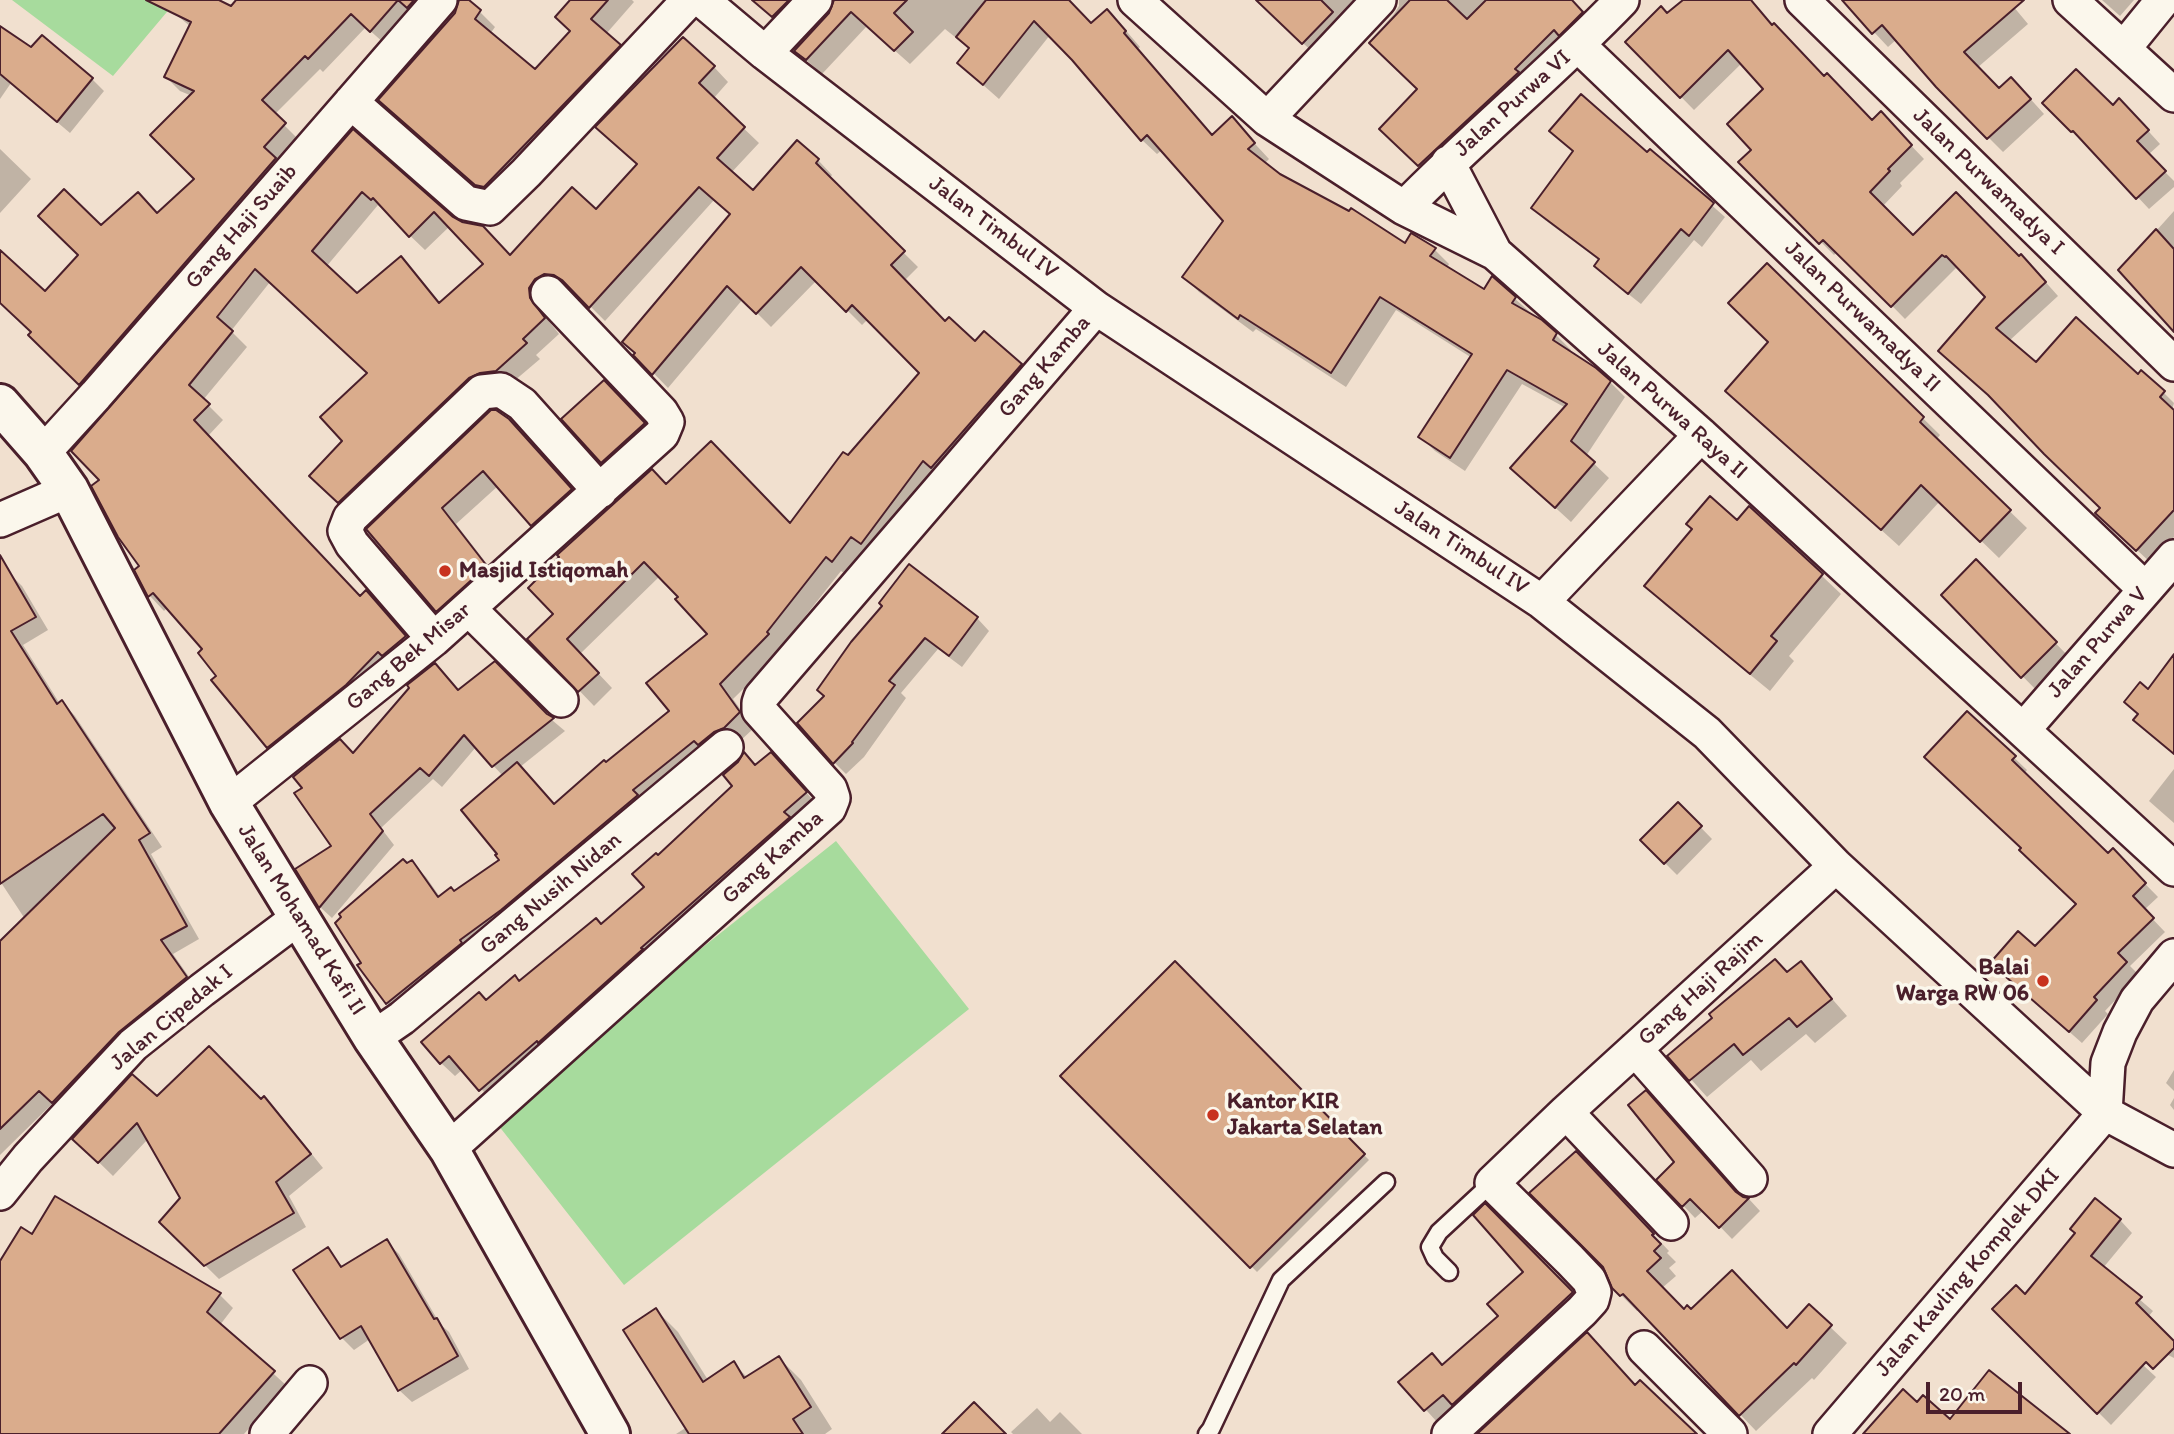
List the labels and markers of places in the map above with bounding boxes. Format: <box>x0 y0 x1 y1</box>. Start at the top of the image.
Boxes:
place label: Masjid Istiqomah <box>459 557 628 585</box>
marker: Masjid Istiqomah <box>437 563 453 579</box>
place label: Balai Warga RW 06 <box>1896 954 2029 1008</box>
marker: Balai Warga RW 06 <box>2035 973 2051 989</box>
place label: Kantor KIR Jakarta Selatan <box>1227 1088 1383 1142</box>
marker: Kantor KIR Jakarta Selatan <box>1205 1107 1221 1123</box>

